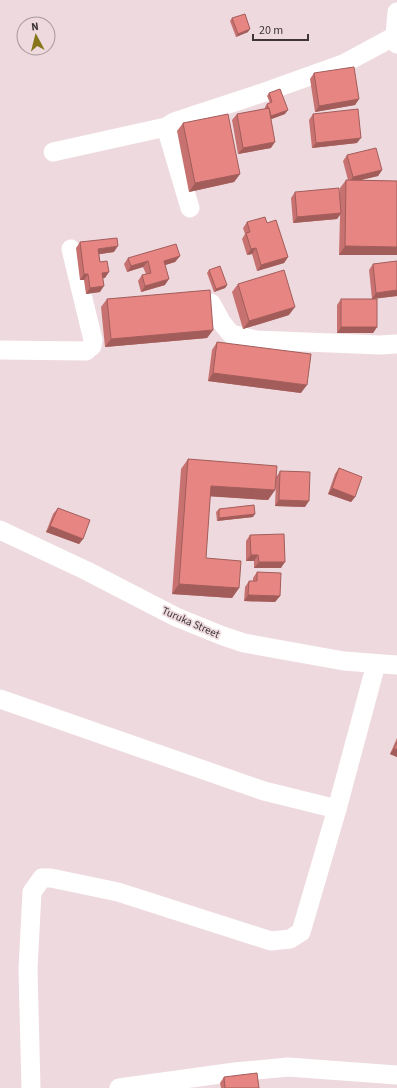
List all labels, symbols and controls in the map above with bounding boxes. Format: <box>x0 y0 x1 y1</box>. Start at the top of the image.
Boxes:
north arrow <box>16 16 56 56</box>
scale bar <box>253 16 308 42</box>
text: N <box>30 19 39 34</box>
text: 20 m <box>259 22 283 39</box>
street label: Turuka Street <box>160 603 222 642</box>

